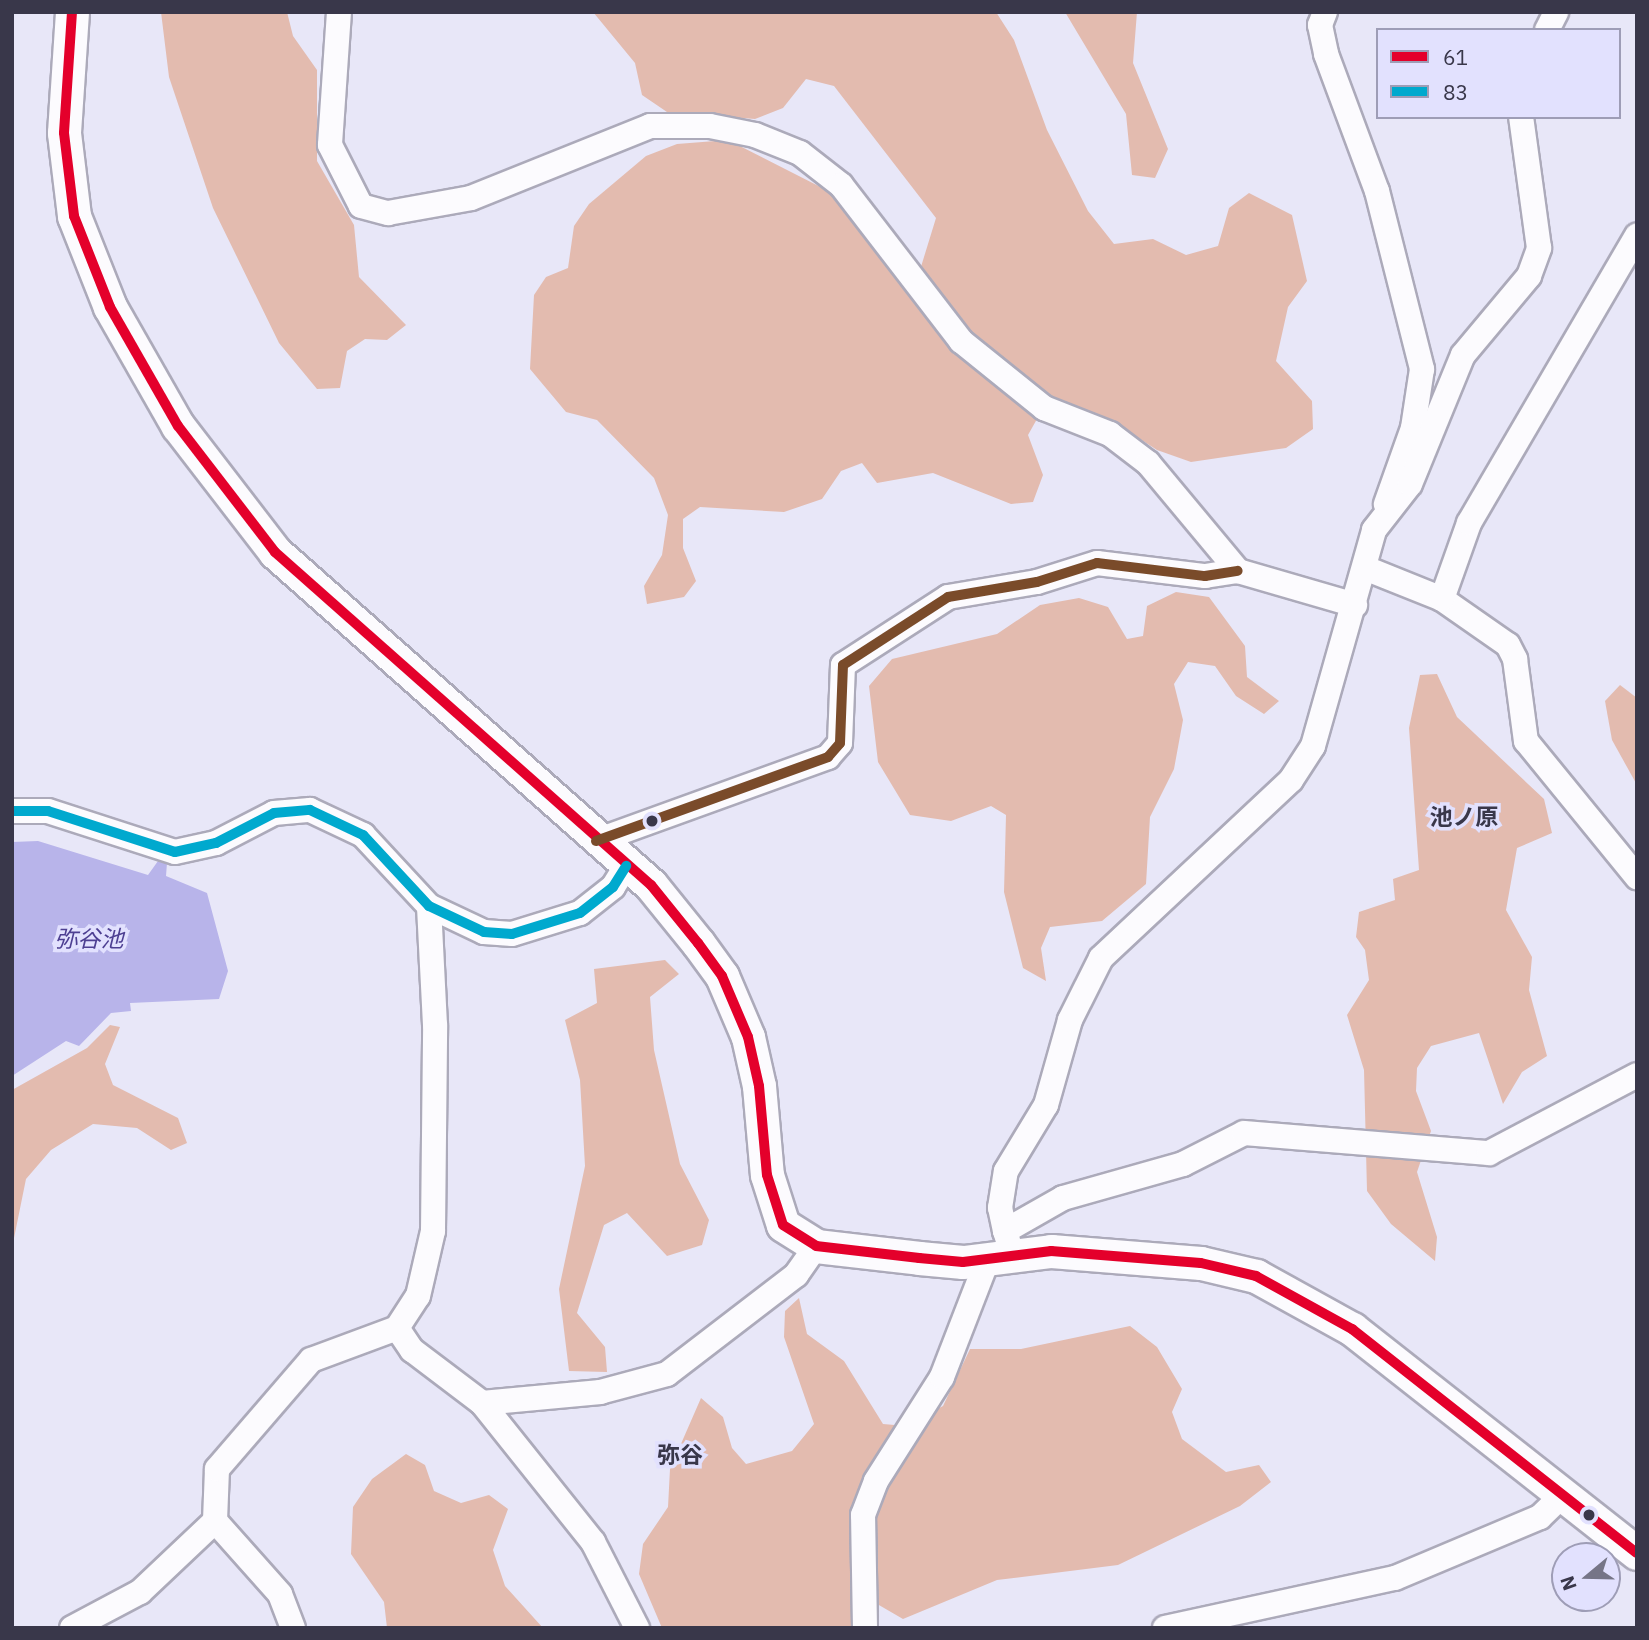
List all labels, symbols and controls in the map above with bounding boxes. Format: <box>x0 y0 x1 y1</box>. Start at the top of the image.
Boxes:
legend <box>1376 28 1621 119</box>
text: 61 <box>1443 43 1468 71</box>
text: 83 <box>1443 78 1468 106</box>
district label: 池ノ原 <box>1430 802 1498 830</box>
unlabelled marker <box>645 814 659 828</box>
water label: 弥谷池 <box>55 924 123 952</box>
district label: 弥谷 <box>657 1440 703 1468</box>
unlabelled marker <box>1582 1508 1596 1522</box>
north arrow <box>1551 1542 1621 1612</box>
text: N <box>1554 1573 1582 1594</box>

